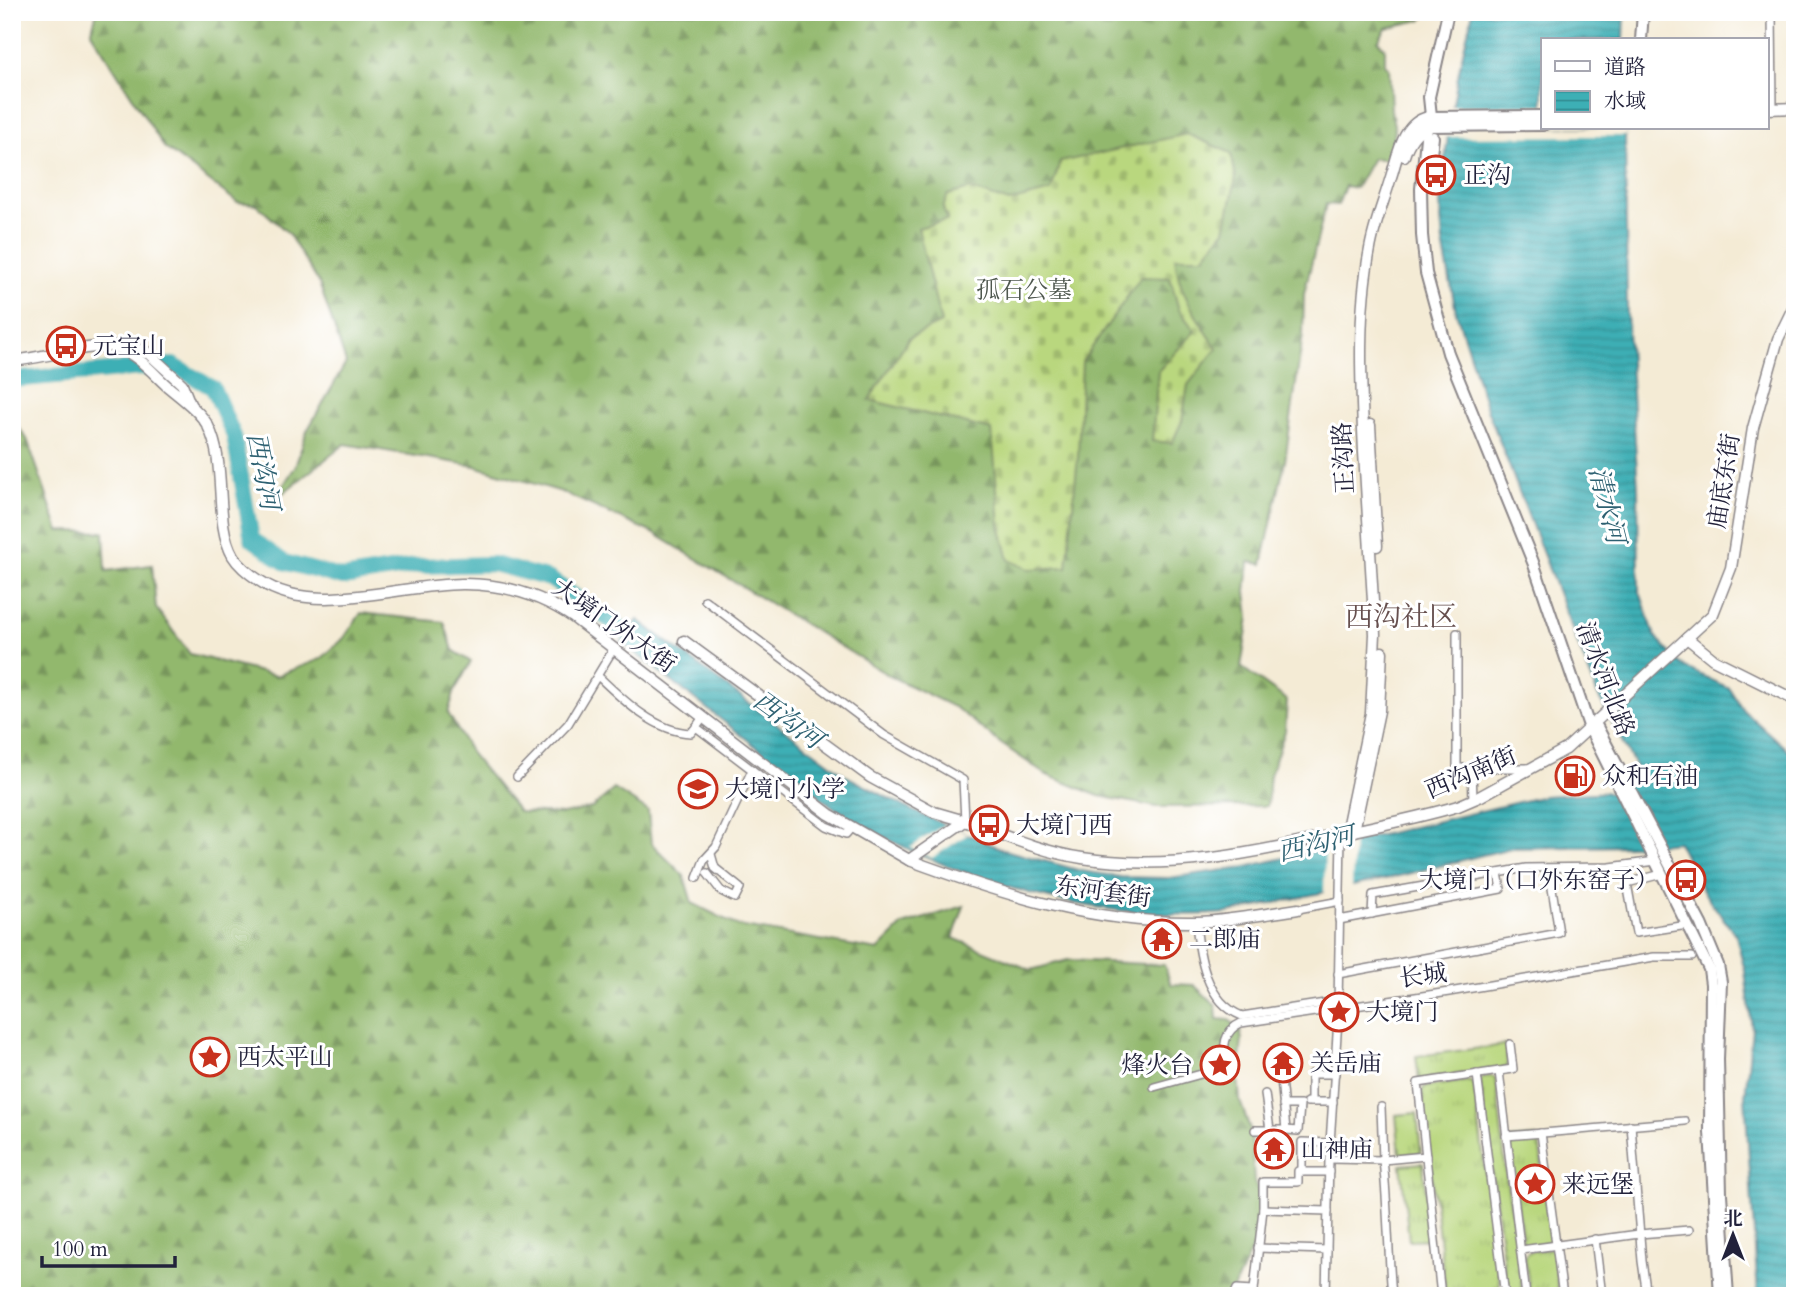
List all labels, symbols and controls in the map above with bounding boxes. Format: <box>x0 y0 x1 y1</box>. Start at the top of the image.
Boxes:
legend <box>1541 38 1769 130</box>
text: 道路 <box>1604 53 1646 82</box>
text: 水域 <box>1604 87 1646 116</box>
bus stop icon: 正沟 <box>1415 154 1457 196</box>
place label: 正沟 <box>1463 159 1511 192</box>
park label: 孤石公墓 <box>976 274 1072 307</box>
bus stop icon: 元宝山 <box>45 325 87 367</box>
place label: 元宝山 <box>93 330 165 363</box>
street label: 正沟路 <box>1326 421 1362 495</box>
water label: 西沟河 <box>238 429 288 517</box>
street label: 庙底东街 <box>1700 431 1748 531</box>
water label: 清水河 <box>1581 463 1634 551</box>
street label: 大境门外大街 <box>546 571 682 681</box>
district label: 西沟社区 <box>1345 598 1457 636</box>
street label: 清水河北路 <box>1568 617 1642 741</box>
water label: 西沟河 <box>746 683 833 759</box>
street label: 西沟南街 <box>1420 739 1522 807</box>
fuel station icon: 众和石油 <box>1554 755 1596 797</box>
place label: 众和石油 <box>1602 760 1698 793</box>
school or university icon: 大境门小学 <box>677 768 719 810</box>
place label: 大境门小学 <box>725 773 845 806</box>
bus stop icon: 大境门西 <box>968 804 1010 846</box>
place label: 大境门西 <box>1016 809 1112 842</box>
water label: 西沟河 <box>1274 817 1362 870</box>
bus stop icon: 大境门（口外东窑子） <box>1665 859 1707 901</box>
place label: 大境门（口外东窑子） <box>1419 864 1659 897</box>
street label: 东河套街 <box>1053 869 1153 915</box>
temple icon: 二郎庙 <box>1141 918 1183 960</box>
place label: 二郎庙 <box>1189 923 1261 956</box>
street label: 长城 <box>1397 956 1449 996</box>
place icon: 大境门 <box>1318 991 1360 1033</box>
place label: 大境门 <box>1366 996 1438 1029</box>
place icon: 西太平山 <box>189 1036 231 1078</box>
place label: 西太平山 <box>237 1041 333 1074</box>
temple icon: 关岳庙 <box>1262 1042 1304 1084</box>
place icon: 烽火台 <box>1199 1044 1241 1086</box>
place label: 关岳庙 <box>1310 1047 1382 1080</box>
place label: 烽火台 <box>1121 1049 1193 1082</box>
temple icon: 山神庙 <box>1253 1128 1295 1170</box>
place label: 山神庙 <box>1301 1133 1373 1166</box>
place icon: 来远堡 <box>1514 1163 1556 1205</box>
place label: 来远堡 <box>1562 1168 1634 1201</box>
north arrow <box>1699 1200 1769 1270</box>
text: 北 <box>1723 1206 1743 1232</box>
scale bar <box>42 1224 175 1268</box>
text: 100 m <box>52 1235 108 1264</box>

